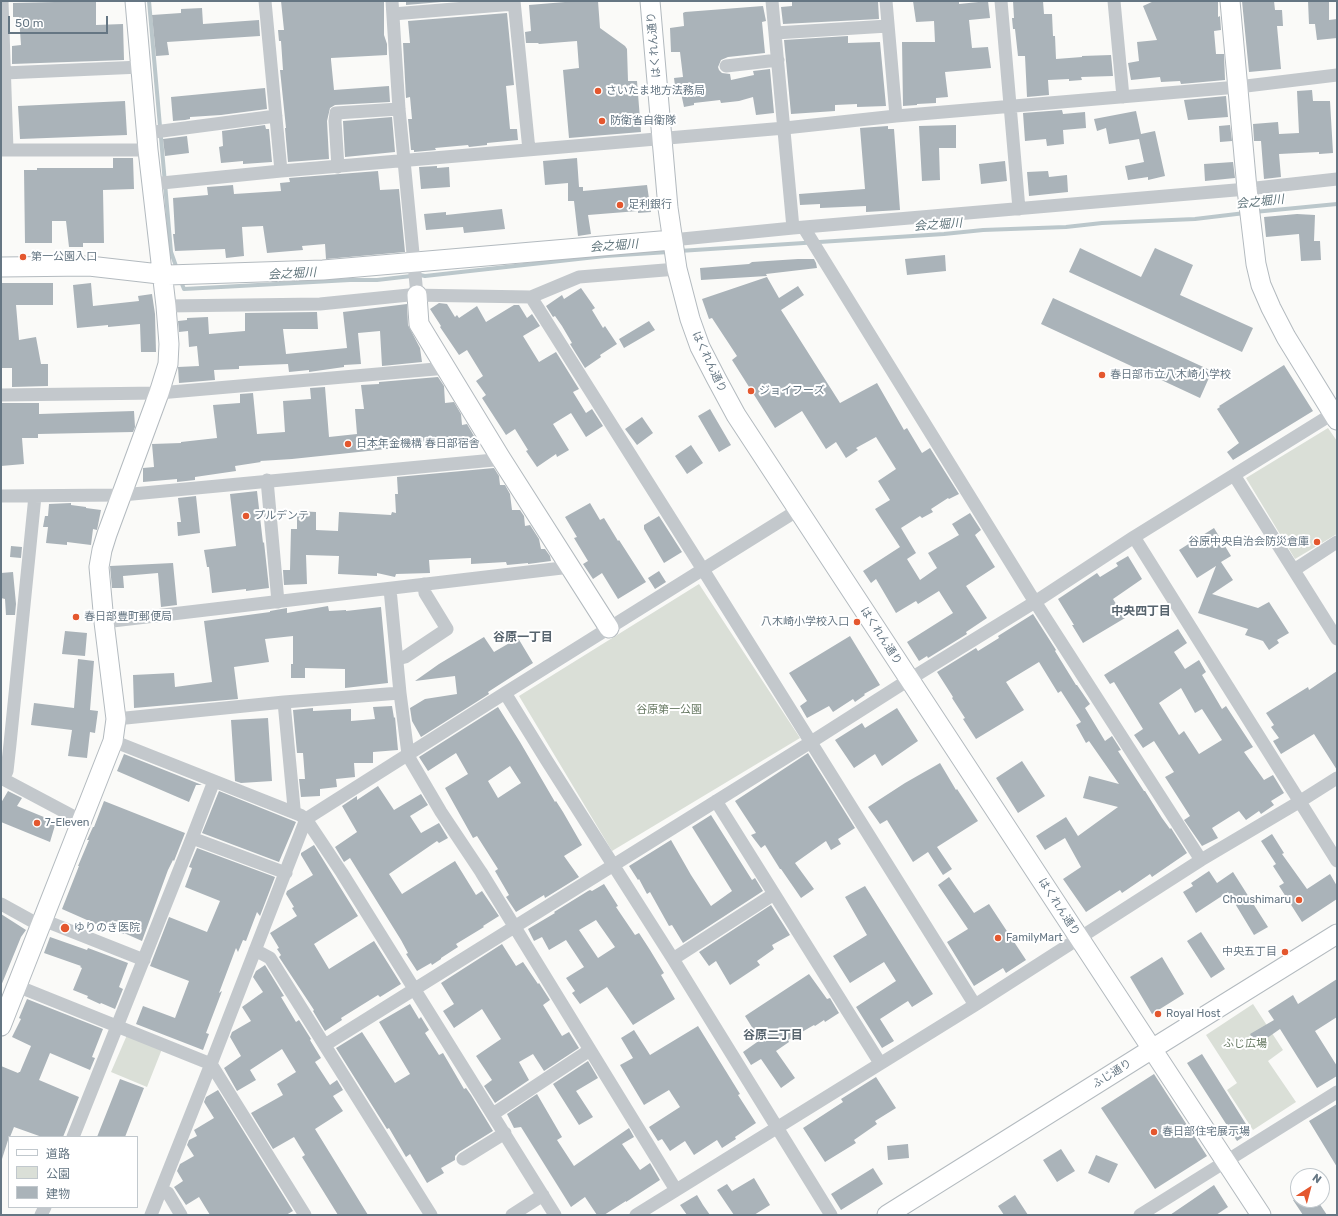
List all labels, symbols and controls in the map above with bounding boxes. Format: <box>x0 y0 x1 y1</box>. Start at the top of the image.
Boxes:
scale bar <box>10 8 110 34</box>
street label: はくれん通り <box>645 12 663 78</box>
text: 50 m <box>15 16 43 30</box>
place label: さいたま地方法務局 <box>606 84 705 98</box>
marker: さいたま地方法務局 <box>593 86 603 96</box>
place label: 防衛省自衛隊 <box>610 114 676 128</box>
marker: 防衛省自衛隊 <box>597 116 607 126</box>
water label: 会之堀川 <box>1235 192 1285 212</box>
place label: 足利銀行 <box>628 198 672 212</box>
marker: 足利銀行 <box>615 200 625 210</box>
water label: 会之堀川 <box>914 216 962 234</box>
water label: 会之堀川 <box>590 237 638 255</box>
place label: 第一公園入口 <box>31 250 97 264</box>
marker: 第一公園入口 <box>18 252 28 262</box>
water label: 会之堀川 <box>268 266 316 282</box>
street label: はくれん通り <box>689 329 729 395</box>
place label: 春日部市立八木崎小学校 <box>1110 368 1231 382</box>
marker: 春日部市立八木崎小学校 <box>1097 370 1107 380</box>
place label: ジョイフーズ <box>759 384 825 398</box>
marker: ジョイフーズ <box>746 386 756 396</box>
place label: 日本年金機構 春日部宿舎 <box>356 437 480 451</box>
marker: 日本年金機構 春日部宿舎 <box>343 439 353 449</box>
place label: プルデンテ <box>254 509 309 523</box>
marker: プルデンテ <box>241 511 251 521</box>
place label: 谷原中央自治会防災倉庫 <box>1188 535 1309 549</box>
marker: 谷原中央自治会防災倉庫 <box>1312 537 1322 547</box>
street label: はくれん通り <box>857 605 905 667</box>
district label: 中央四丁目 <box>1111 605 1171 619</box>
place label: 春日部豊町郵便局 <box>84 610 172 624</box>
marker: 春日部豊町郵便局 <box>71 612 81 622</box>
place label: 八木崎小学校入口 <box>761 615 849 629</box>
marker: 八木崎小学校入口 <box>852 617 862 627</box>
district label: 谷原一丁目 <box>493 631 553 645</box>
park label: 谷原第一公園 <box>636 703 702 717</box>
place label: 7-Eleven <box>45 816 90 830</box>
marker: 7-Eleven <box>32 818 42 828</box>
street label: はくれん通り <box>1035 876 1083 938</box>
place label: Choushimaru <box>1222 893 1291 907</box>
marker: Choushimaru <box>1294 895 1304 905</box>
place label: ゆりのき医院 <box>74 921 140 935</box>
marker: ゆりのき医院 <box>59 922 71 934</box>
place label: FamilyMart <box>1006 931 1063 945</box>
marker: FamilyMart <box>993 933 1003 943</box>
place label: 中央五丁目 <box>1222 945 1277 959</box>
marker: 中央五丁目 <box>1280 947 1290 957</box>
place label: Royal Host <box>1166 1007 1221 1021</box>
marker: Royal Host <box>1153 1009 1163 1019</box>
district label: 谷原二丁目 <box>743 1029 803 1043</box>
park label: ふじ広場 <box>1223 1037 1267 1051</box>
street label: ふじ通り <box>1090 1057 1134 1091</box>
place label: 春日部住宅展示場 <box>1162 1125 1250 1139</box>
marker: 春日部住宅展示場 <box>1149 1127 1159 1137</box>
legend <box>8 1136 138 1208</box>
text: 道路 <box>46 1147 70 1161</box>
text: 公園 <box>46 1167 70 1181</box>
north arrow <box>1290 1168 1330 1208</box>
text: N <box>1310 1171 1324 1186</box>
text: 建物 <box>46 1187 70 1201</box>

